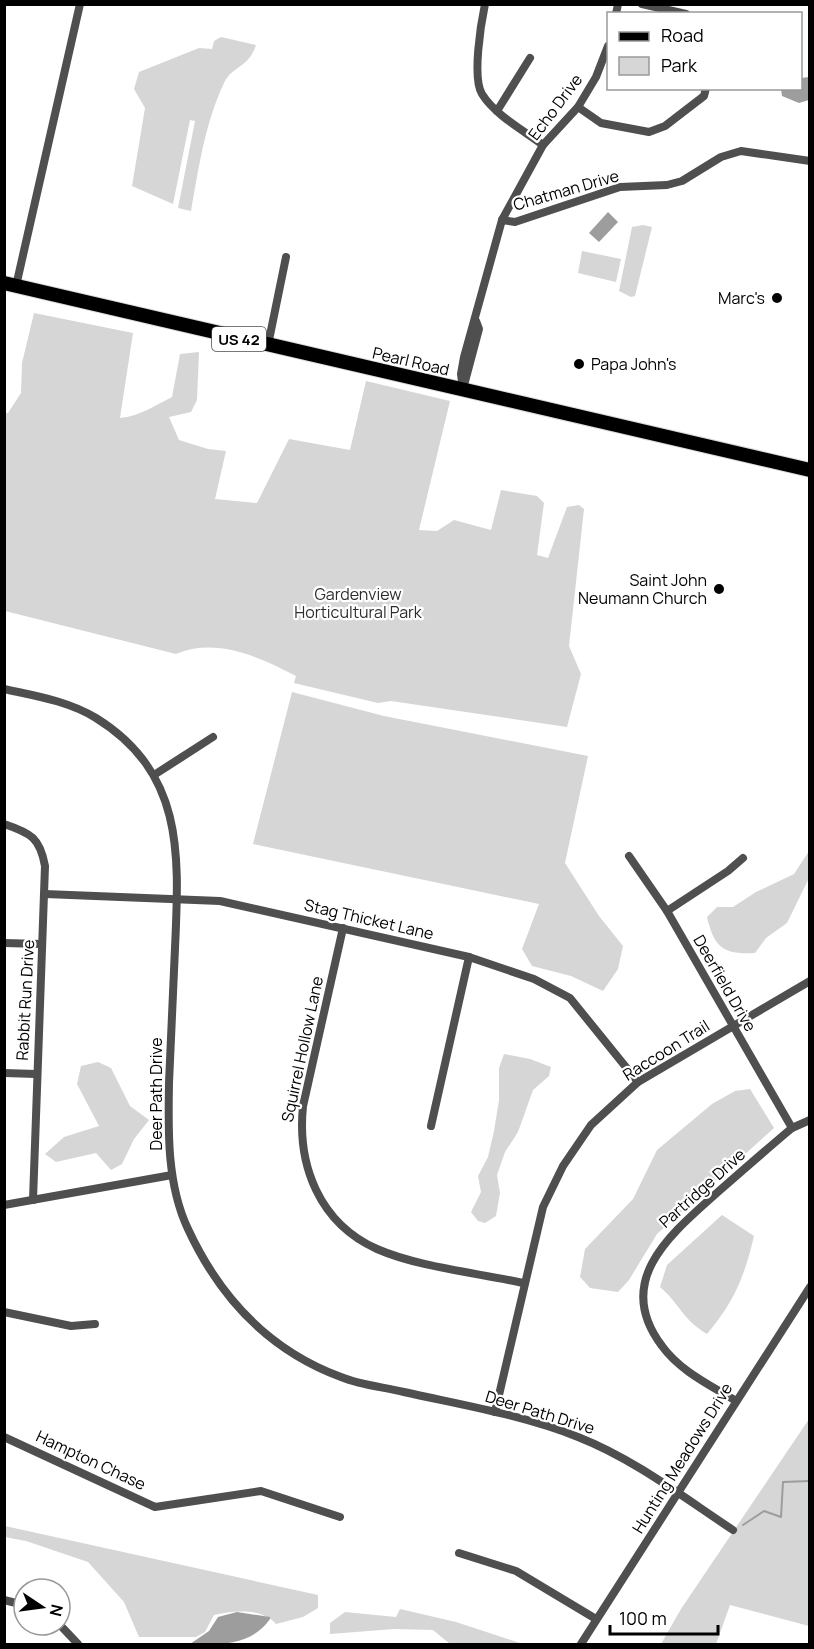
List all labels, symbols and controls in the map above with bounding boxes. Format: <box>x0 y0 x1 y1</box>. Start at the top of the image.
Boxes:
legend <box>607 12 802 90</box>
text: Road <box>661 23 704 47</box>
text: Park <box>661 53 698 77</box>
street label: Echo Drive <box>523 69 587 145</box>
street label: Chatman Drive <box>511 164 621 216</box>
place label: Marc's <box>718 287 765 309</box>
marker: Marc's <box>770 291 784 305</box>
road number: US 42 <box>212 327 266 351</box>
street label: Pearl Road <box>370 341 452 381</box>
place label: Papa John's <box>591 353 677 375</box>
marker: Papa John's <box>572 357 586 371</box>
place label: Saint John Neumann Church <box>578 569 707 609</box>
marker: Saint John Neumann Church <box>712 582 726 596</box>
park label: Gardenview Horticultural Park <box>294 583 423 623</box>
street label: Stag Thicket Lane <box>302 893 436 945</box>
street label: Deerfield Drive <box>688 931 762 1035</box>
street label: Rabbit Run Drive <box>11 939 39 1061</box>
street label: Squirrel Hollow Lane <box>276 974 328 1124</box>
street label: Raccoon Trail <box>618 1015 714 1085</box>
street label: Deer Path Drive <box>145 1037 167 1151</box>
street label: Partridge Drive <box>654 1143 750 1233</box>
street label: Hunting Meadows Drive <box>627 1379 737 1537</box>
street label: Deer Path Drive <box>483 1385 597 1439</box>
street label: Hampton Chase <box>33 1425 149 1495</box>
north arrow <box>12 1577 72 1637</box>
scale bar <box>610 1598 718 1636</box>
text: N <box>45 1602 69 1618</box>
text: 100 m <box>619 1606 667 1630</box>

